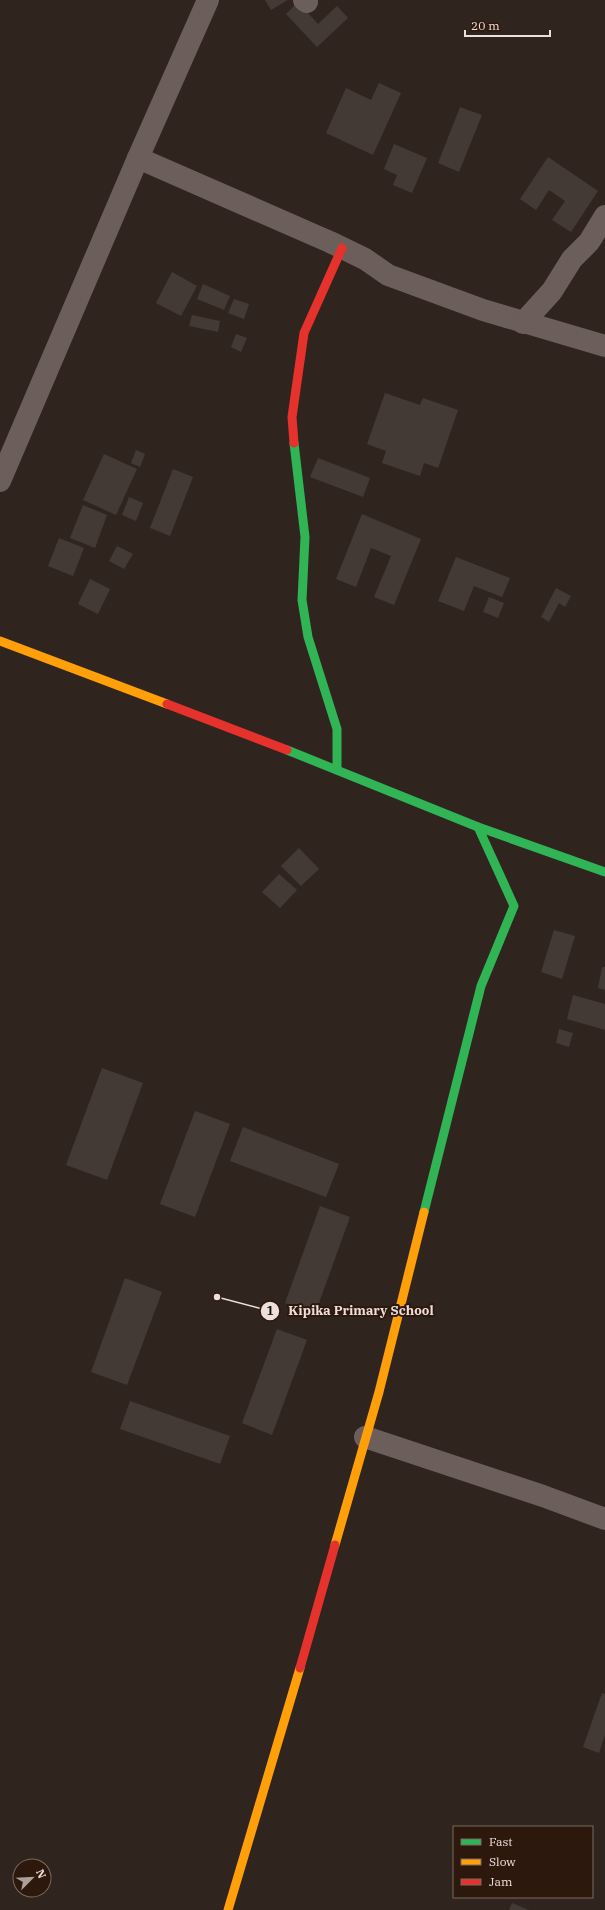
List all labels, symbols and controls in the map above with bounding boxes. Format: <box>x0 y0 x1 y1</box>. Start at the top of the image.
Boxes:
scale bar <box>465 12 550 38</box>
text: 20 m <box>471 18 500 33</box>
callout: Kipika Primary School <box>260 1298 441 1323</box>
text: Kipika Primary School <box>288 1302 434 1319</box>
text: 1 <box>266 1303 274 1318</box>
legend <box>453 1826 593 1898</box>
text: Fast <box>489 1834 513 1849</box>
text: Slow <box>489 1854 516 1869</box>
north arrow <box>12 1858 52 1898</box>
text: N <box>33 1867 49 1881</box>
text: Jam <box>489 1874 513 1889</box>

